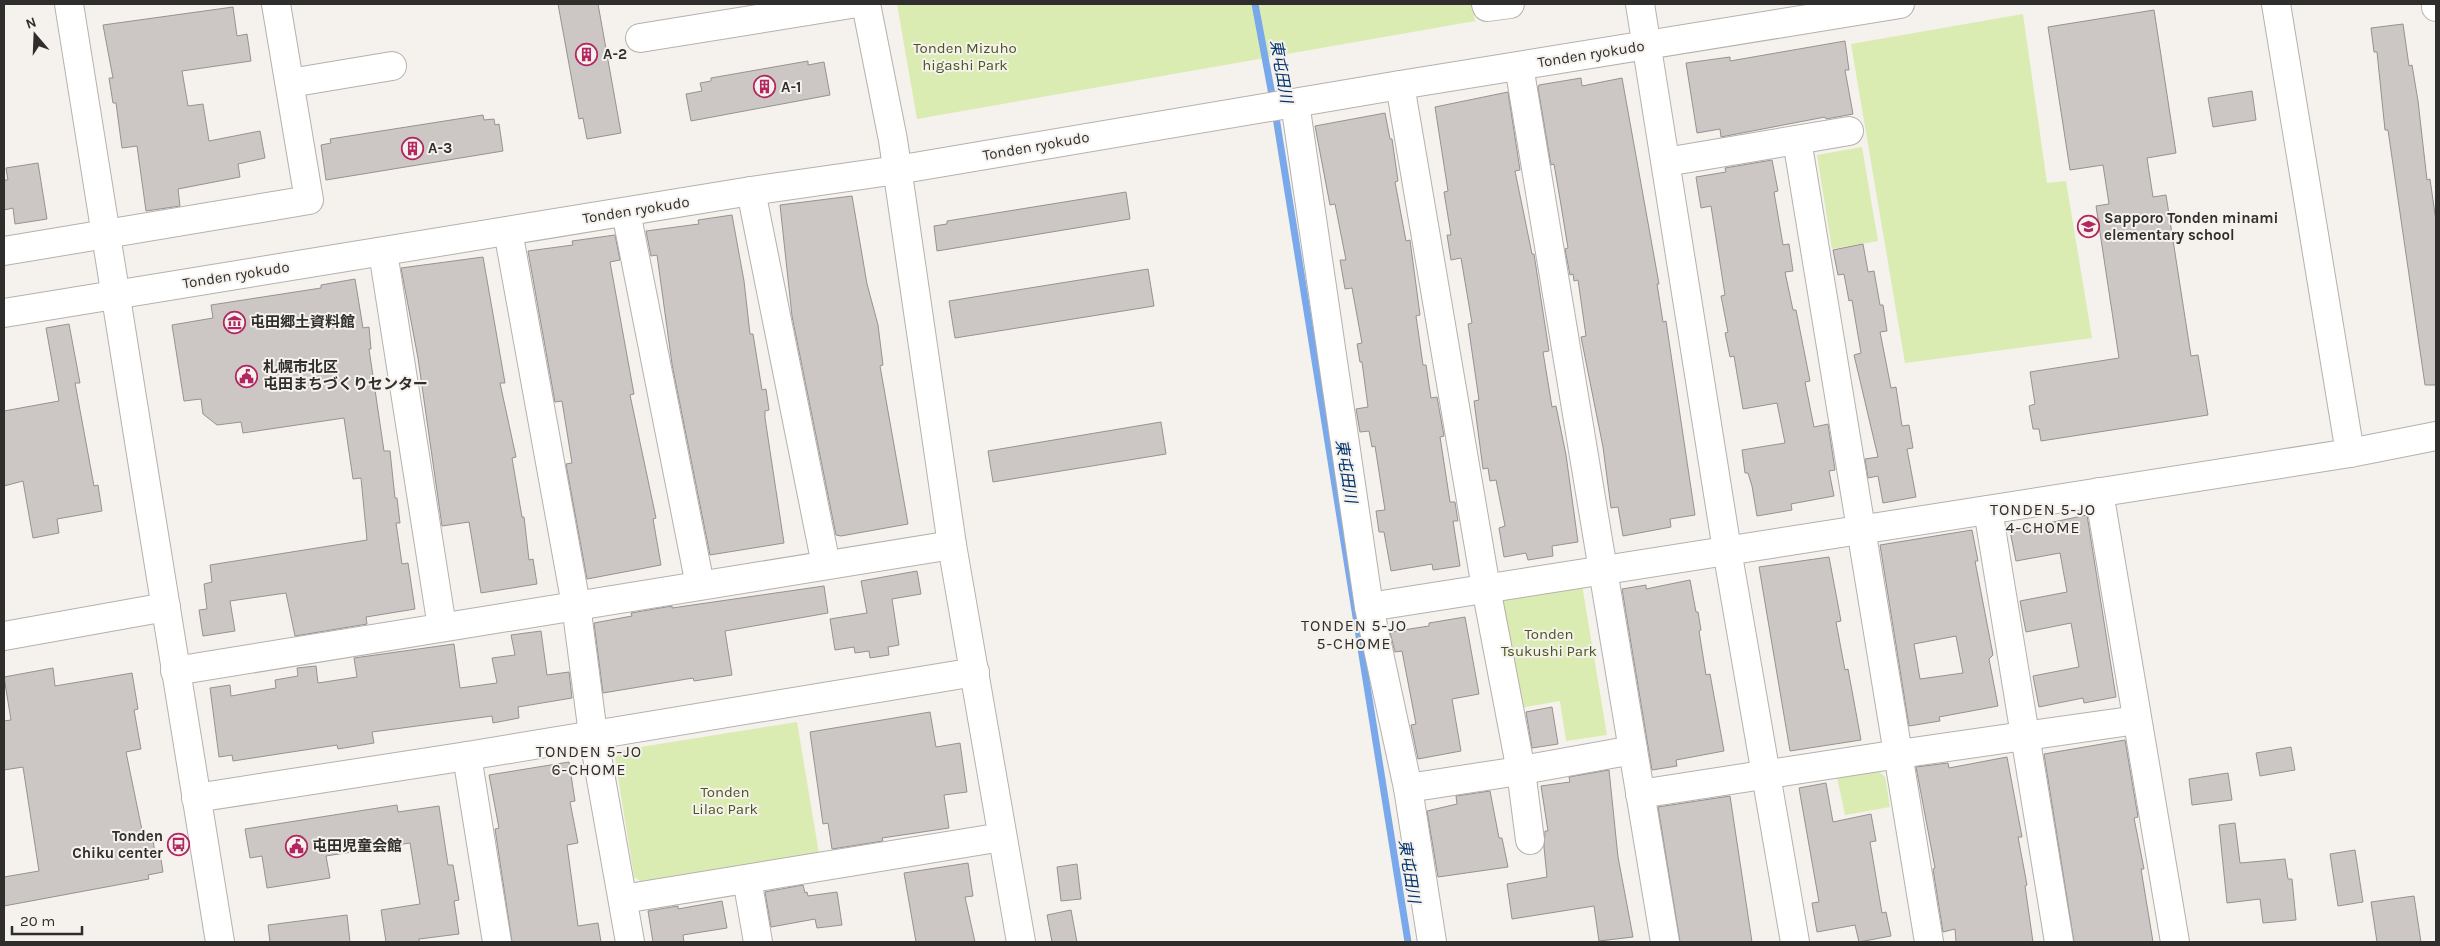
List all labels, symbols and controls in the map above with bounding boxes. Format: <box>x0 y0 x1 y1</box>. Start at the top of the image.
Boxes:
north arrow <box>10 10 60 60</box>
text: N <box>23 14 38 33</box>
street label: Tonden ryokudo <box>1536 37 1646 71</box>
water label: 東屯田川 <box>1267 38 1297 106</box>
park label: Tonden Mizuho higashi Park <box>913 39 1017 74</box>
building icon: A-2 <box>575 42 599 66</box>
place label: A-2 <box>603 45 627 63</box>
building icon: A-1 <box>753 75 777 99</box>
place label: A-1 <box>781 78 801 96</box>
street label: Tonden ryokudo <box>981 128 1091 164</box>
building icon: A-3 <box>400 136 424 160</box>
place label: A-3 <box>428 139 452 157</box>
street label: Tonden ryokudo <box>581 193 691 227</box>
place label: Sapporo Tonden minami elementary school <box>2104 209 2278 244</box>
school or university icon: Sapporo Tonden minami elementary school <box>2076 215 2100 239</box>
street label: Tonden ryokudo <box>181 258 291 292</box>
museum icon: 屯田郷土資料館 <box>222 310 246 334</box>
place label: 屯田郷土資料館 <box>250 313 355 331</box>
place label: 札幌市北区 屯田まちづくりセンター <box>263 358 428 393</box>
public building icon: 札幌市北区 屯田まちづくりセンター <box>235 364 259 388</box>
water label: 東屯田川 <box>1332 438 1361 506</box>
district label: TONDEN 5-JO 4-CHOME <box>1990 500 2096 537</box>
district label: TONDEN 5-JO 5-CHOME <box>1301 616 1407 653</box>
park label: Tonden Tsukushi Park <box>1501 625 1597 660</box>
district label: TONDEN 5-JO 6-CHOME <box>536 742 642 779</box>
park label: Tonden Lilac Park <box>692 783 758 818</box>
place label: Tonden Chiku center <box>72 827 163 862</box>
bus stop icon: Tonden Chiku center <box>167 833 191 857</box>
public building icon: 屯田児童会館 <box>284 834 308 858</box>
place label: 屯田児童会館 <box>312 837 402 855</box>
water label: 東屯田川 <box>1395 838 1424 906</box>
scale bar <box>12 904 82 936</box>
text: 20 m <box>20 912 55 930</box>

